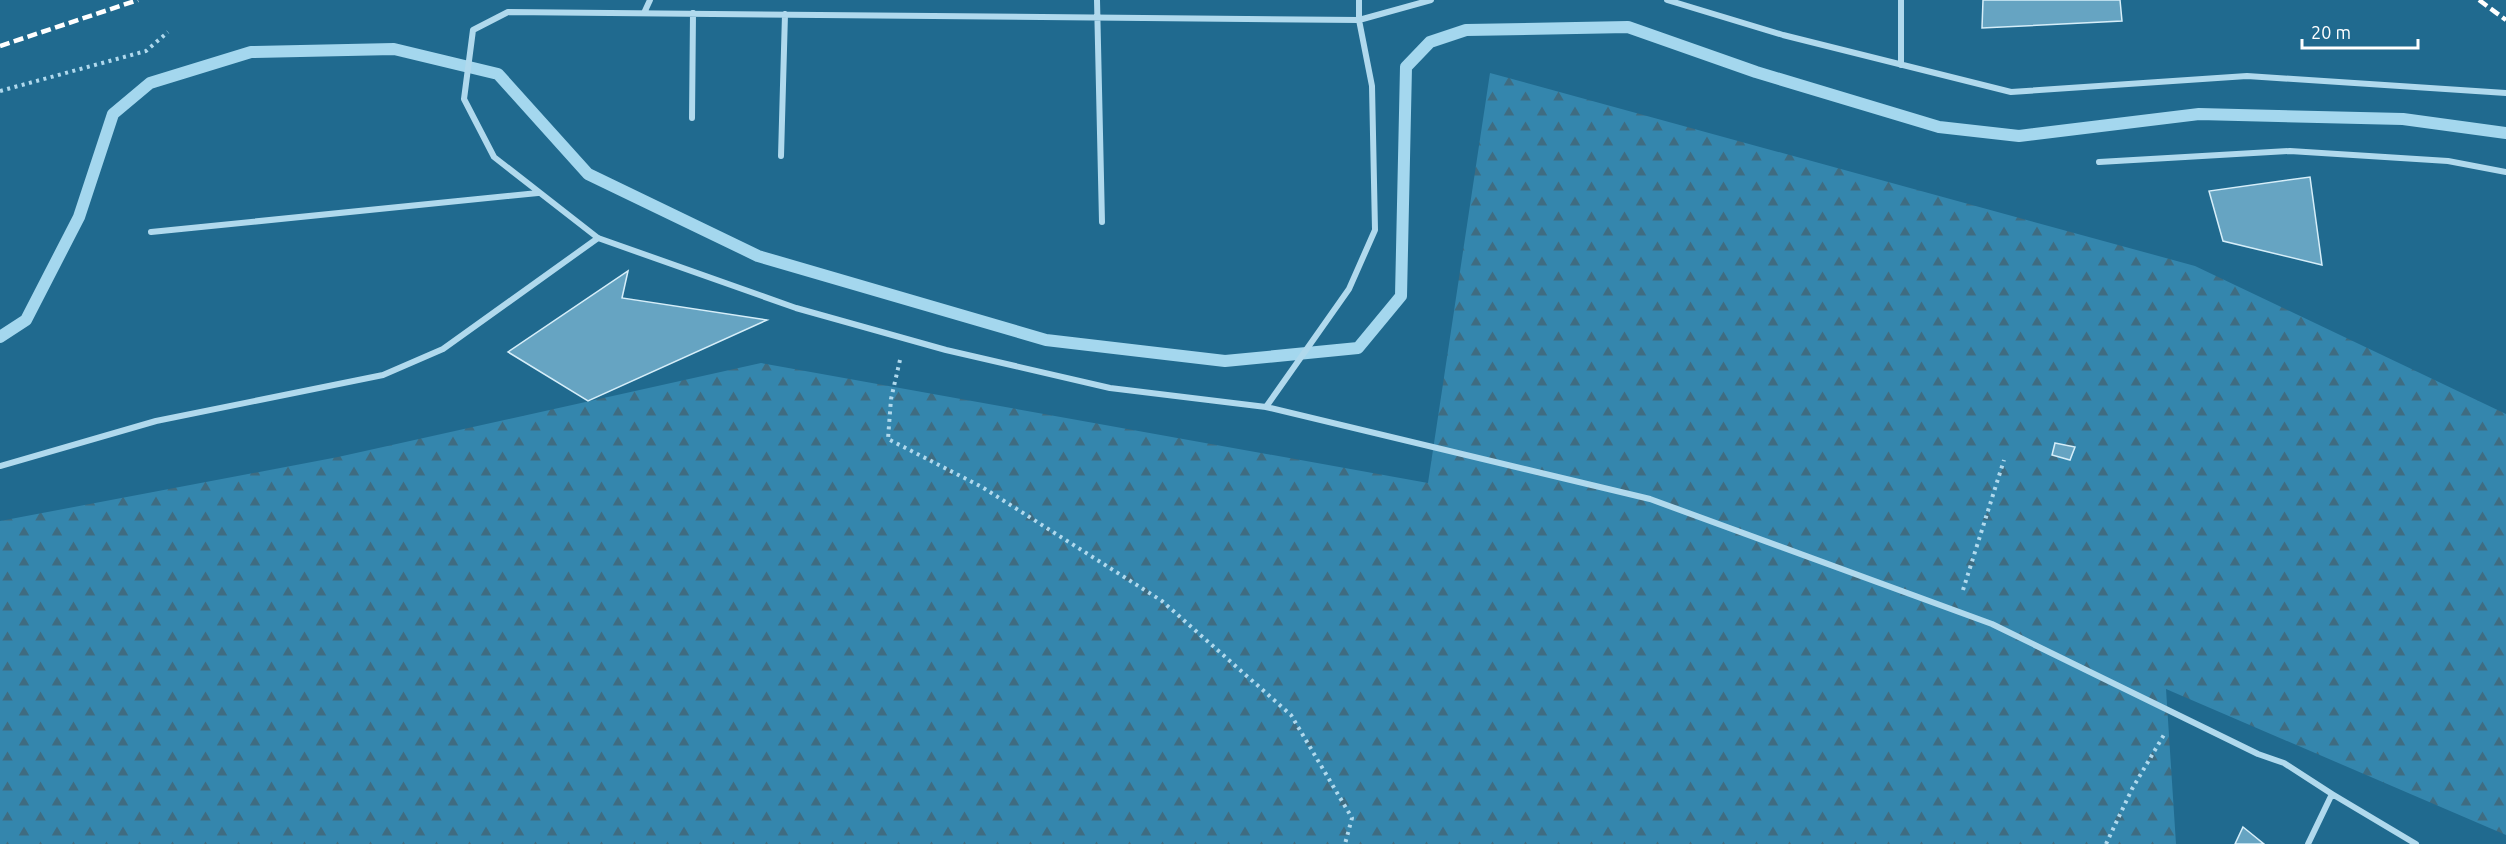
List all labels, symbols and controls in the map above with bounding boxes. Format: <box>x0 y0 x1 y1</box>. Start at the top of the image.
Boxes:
scale bar <box>2302 12 2418 50</box>
text: 20 m <box>2311 22 2351 42</box>

